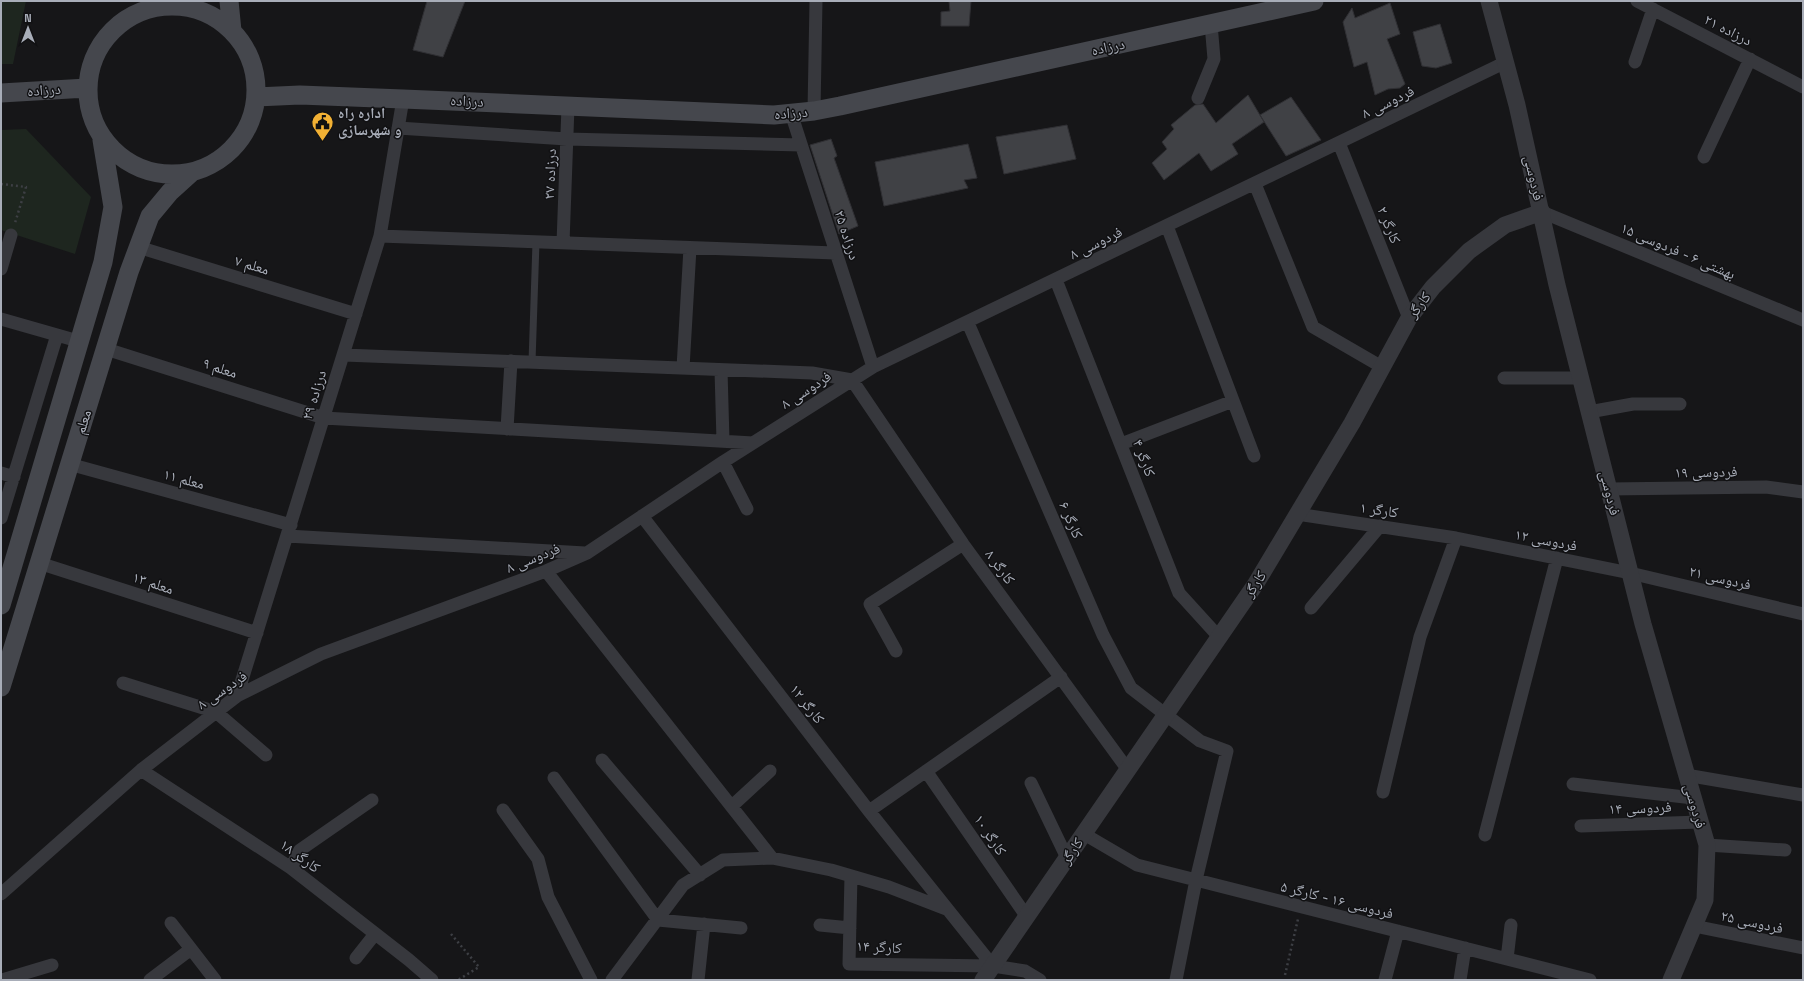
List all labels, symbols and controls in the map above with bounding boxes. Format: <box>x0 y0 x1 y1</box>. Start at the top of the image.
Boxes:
north arrow <box>8 8 48 48</box>
street label: درزاده ۲۱ <box>1701 10 1755 50</box>
text: N <box>24 11 32 25</box>
street label: درزاده <box>1089 34 1126 59</box>
street label: درزاده <box>26 79 61 100</box>
street label: فردوسی ۸ <box>1358 81 1418 123</box>
street label: درزاده <box>450 90 484 111</box>
street label: درزاده <box>773 102 808 123</box>
place label: اداره راه و شهرسازی <box>338 103 402 139</box>
public building icon: اداره راه و شهرسازی <box>310 109 336 142</box>
street label: درزاده ۲۷ <box>539 148 560 200</box>
street label: فردوسی <box>1519 153 1549 203</box>
street label: کارگر ۲ <box>1373 203 1406 246</box>
street label: درزاده ۲۵ <box>831 208 864 262</box>
street label: بهشتی ۶ - فردوسی ۱۵ <box>1618 218 1738 284</box>
street label: فردوسی ۸ <box>1066 222 1126 264</box>
street label: معلم ۷ <box>232 250 272 280</box>
street label: کارگر <box>1402 288 1435 322</box>
street label: معلم ۹ <box>200 353 240 383</box>
street label: فردوسی ۸ <box>777 366 835 414</box>
street label: درزاده ۲۹ <box>297 368 330 422</box>
street label: معلم <box>70 407 96 437</box>
street label: کارگر ۴ <box>1129 436 1160 479</box>
street label: فردوسی ۱۹ <box>1674 461 1738 483</box>
street label: معلم ۱۱ <box>161 464 207 494</box>
street label: فردوسی <box>1595 468 1625 518</box>
street label: کارگر ۱ <box>1359 497 1400 522</box>
street label: کارگر ۶ <box>1055 498 1088 541</box>
street label: فردوسی ۱۲ <box>1513 524 1579 556</box>
street label: فردوسی ۸ <box>503 538 563 578</box>
street label: کارگر ۸ <box>981 545 1019 588</box>
street label: فردوسی ۲۱ <box>1687 561 1753 595</box>
street label: معلم ۱۳ <box>130 567 176 599</box>
street label: کارگر <box>1238 567 1270 602</box>
street label: فردوسی ۸ <box>193 666 251 714</box>
street label: کارگر ۱۲ <box>786 680 829 727</box>
street label: فردوسی <box>1679 781 1711 831</box>
street label: فردوسی ۱۴ <box>1608 797 1672 819</box>
street label: کارگر ۱۰ <box>970 811 1011 859</box>
street label: کارگر <box>1055 834 1087 869</box>
street label: کارگر ۱۸ <box>276 835 324 877</box>
street label: فردوسی ۱۶ - کارگر ۵ <box>1279 876 1395 924</box>
street label: فردوسی ۲۵ <box>1719 906 1785 938</box>
street label: کارگر ۱۴ <box>856 936 902 957</box>

